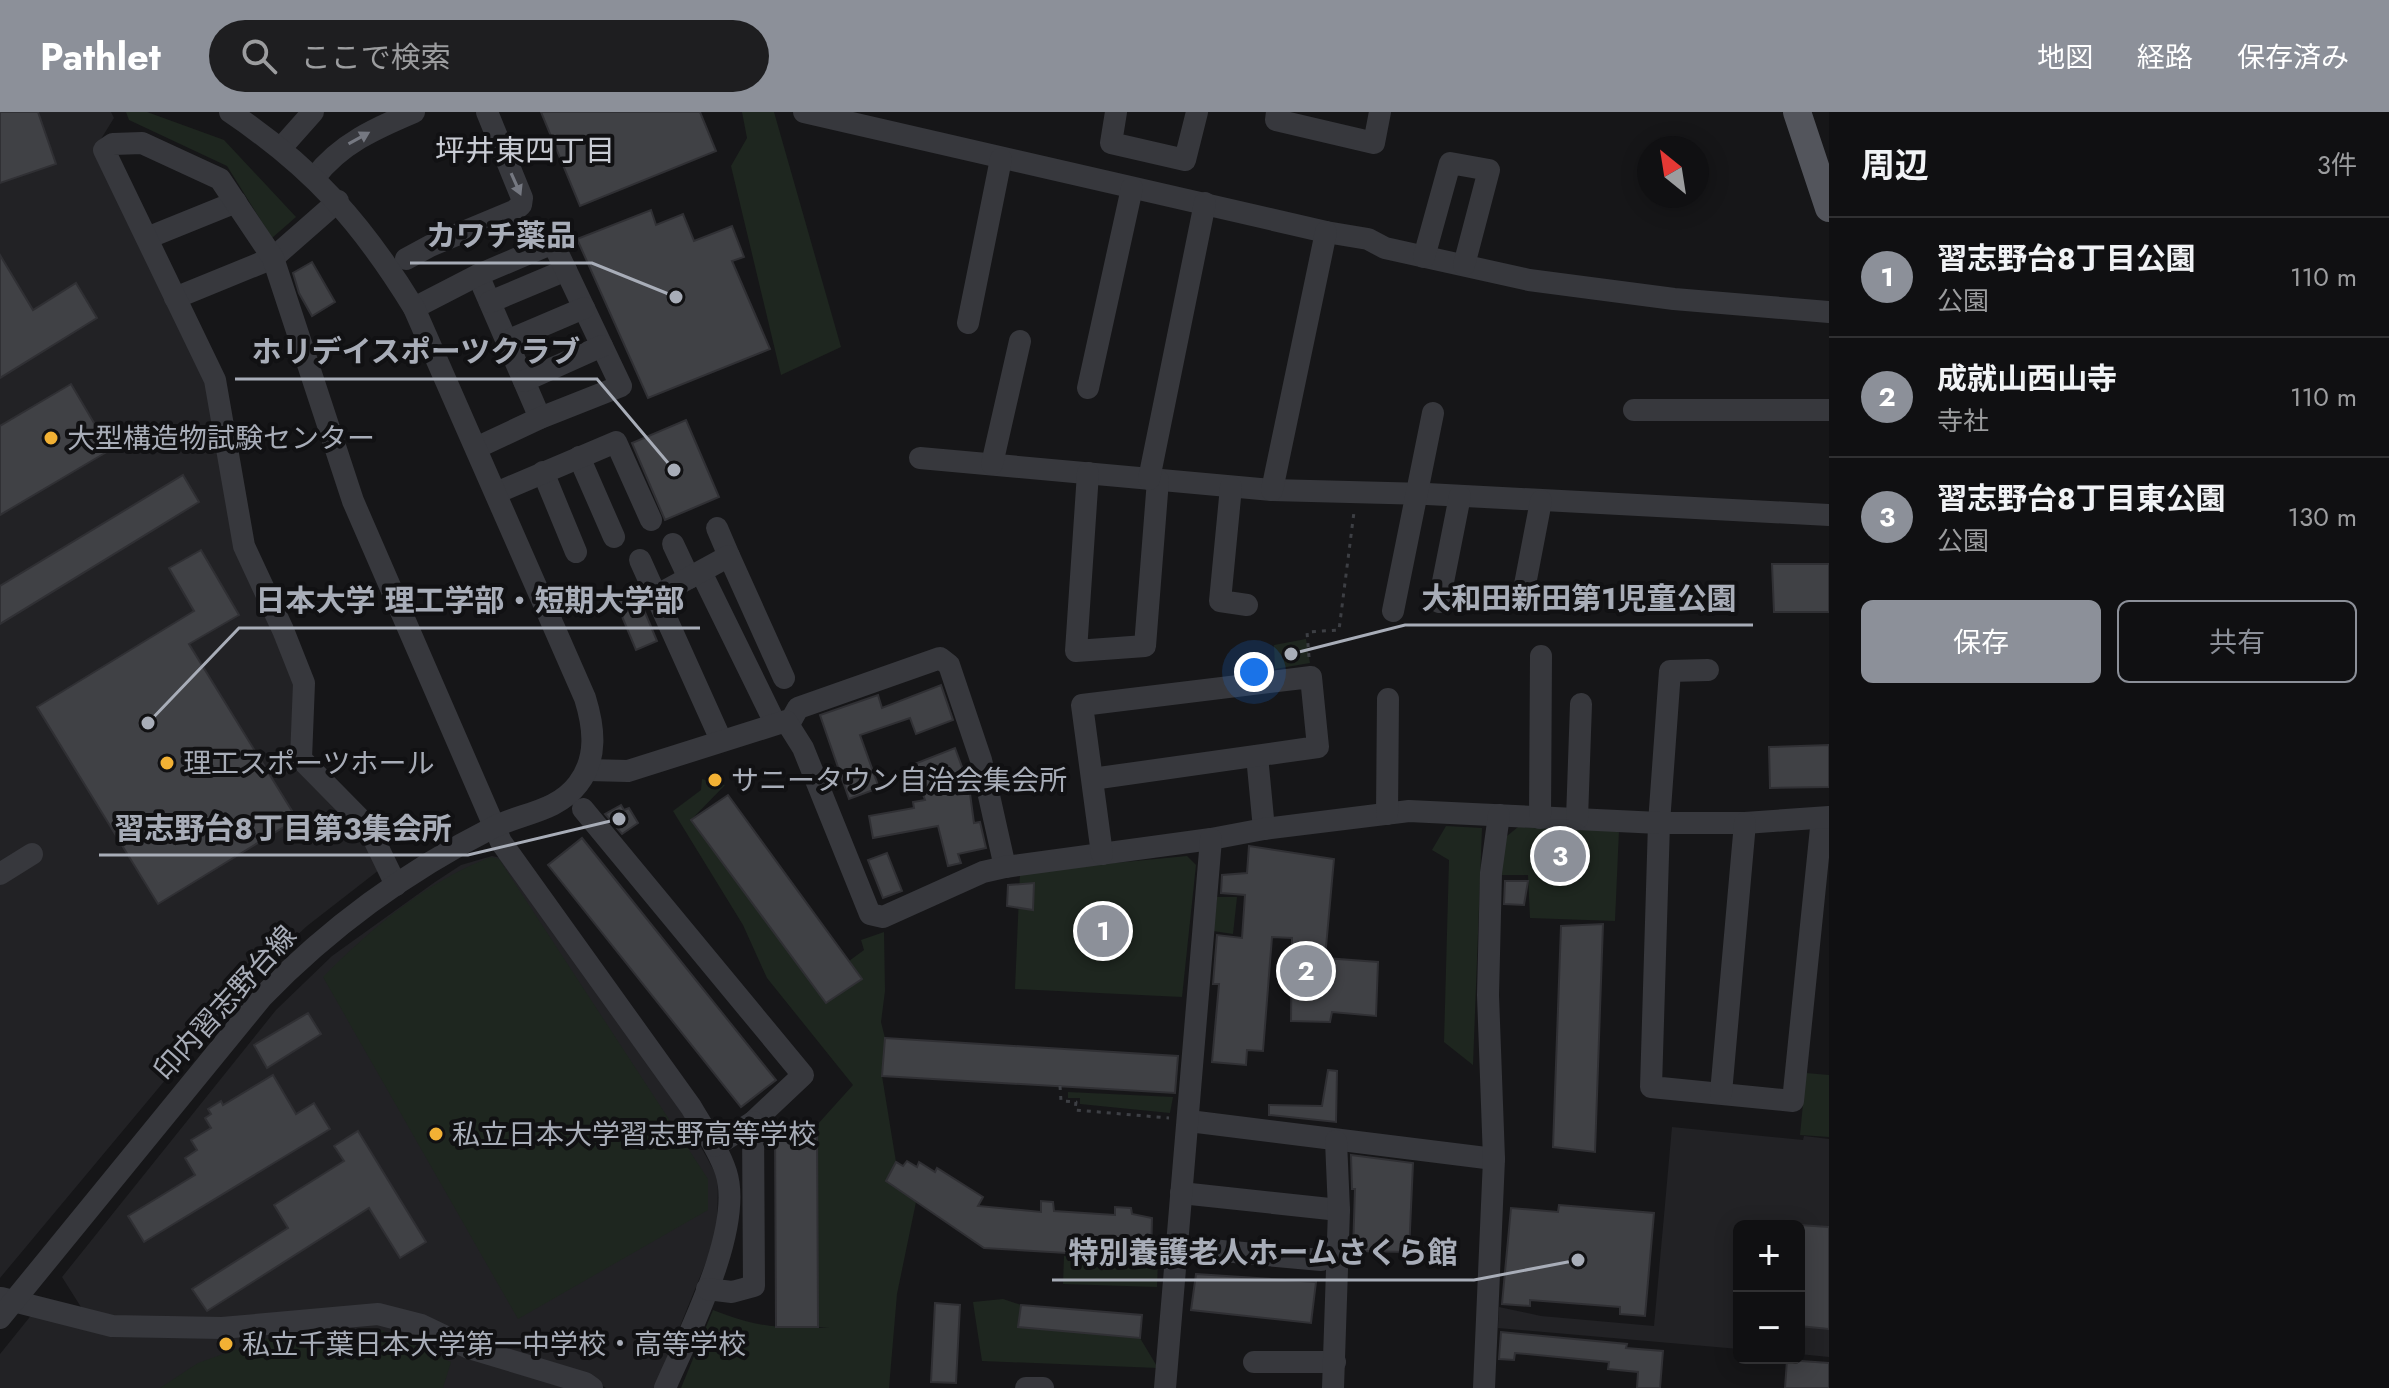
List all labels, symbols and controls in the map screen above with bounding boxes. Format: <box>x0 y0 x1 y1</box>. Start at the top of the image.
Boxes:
search box <box>209 20 769 92</box>
text: Pathlet <box>40 29 161 84</box>
icon: search <box>237 34 281 78</box>
text: ここで検索 <box>301 36 451 79</box>
text: 地図 <box>2037 37 2093 78</box>
text: 経路 <box>2137 37 2193 78</box>
text: 保存済み <box>2237 37 2349 78</box>
district label: 坪井東四丁目 <box>435 129 615 172</box>
one-way arrow <box>348 131 371 145</box>
north arrow <box>1637 136 1709 208</box>
text: 周辺 <box>1861 141 1929 190</box>
text: 3件 <box>2317 146 2357 184</box>
one-way arrow <box>509 173 522 196</box>
callout: カワチ薬品 <box>410 209 592 263</box>
text: カワチ薬品 <box>426 214 576 257</box>
text: 習志野台8丁目公園 <box>1937 237 2196 280</box>
text: 1 <box>1880 258 1894 296</box>
text: 110 m <box>2290 258 2357 296</box>
text: 公園 <box>1937 282 1989 320</box>
callout: ホリデイスポーツクラブ <box>235 325 597 379</box>
text: ホリデイスポーツクラブ <box>252 330 580 373</box>
text: 成就山西山寺 <box>1937 357 2117 400</box>
text: 2 <box>1878 378 1896 416</box>
text: 110 m <box>2290 378 2357 416</box>
text: 寺社 <box>1937 402 1989 440</box>
place label: 大型構造物試験センター <box>67 418 375 459</box>
marker: 大型構造物試験センター <box>42 429 60 447</box>
text: 習志野台8丁目東公園 <box>1937 477 2226 520</box>
text: 3 <box>1879 498 1895 536</box>
text: 130 m <box>2287 498 2357 536</box>
text: 公園 <box>1937 522 1989 560</box>
callout: 大和田新田第1児童公園 <box>1405 571 1753 625</box>
callout: 日本大学 理工学部・短期大学部 <box>239 574 700 628</box>
text: 大和田新田第1児童公園 <box>1421 577 1737 620</box>
text: 日本大学 理工学部・短期大学部 <box>256 579 685 622</box>
button: 保存 <box>1861 600 2101 683</box>
button: 共有 <box>2117 600 2357 683</box>
your location <box>1234 652 1274 692</box>
place label: 理工スポーツホール <box>183 743 434 784</box>
marker: 理工スポーツホール <box>158 754 176 772</box>
place label: サニータウン自治会集会所 <box>731 760 1067 801</box>
marker: サニータウン自治会集会所 <box>706 771 724 789</box>
callout: 習志野台8丁目第3集会所 <box>99 801 468 855</box>
text: 習志野台8丁目第3集会所 <box>114 807 452 850</box>
pin: 3 <box>1534 826 1586 886</box>
pin: 1 <box>1077 901 1129 961</box>
street label: 印内習志野台線 <box>144 916 306 1090</box>
pin: 2 <box>1280 941 1332 1001</box>
place label: 私立日本大学習志野高等学校 <box>452 1114 816 1155</box>
marker: 私立日本大学習志野高等学校 <box>427 1125 445 1143</box>
map controls <box>1733 1220 1805 1364</box>
button: + <box>1733 1220 1805 1292</box>
callout: 特別養護老人ホームさくら館 <box>1052 1226 1474 1280</box>
text: 特別養護老人ホームさくら館 <box>1068 1231 1458 1274</box>
button: − <box>1733 1292 1805 1364</box>
place label: 私立千葉日本大学第一中学校・高等学校 <box>242 1324 746 1365</box>
marker: 私立千葉日本大学第一中学校・高等学校 <box>217 1335 235 1353</box>

